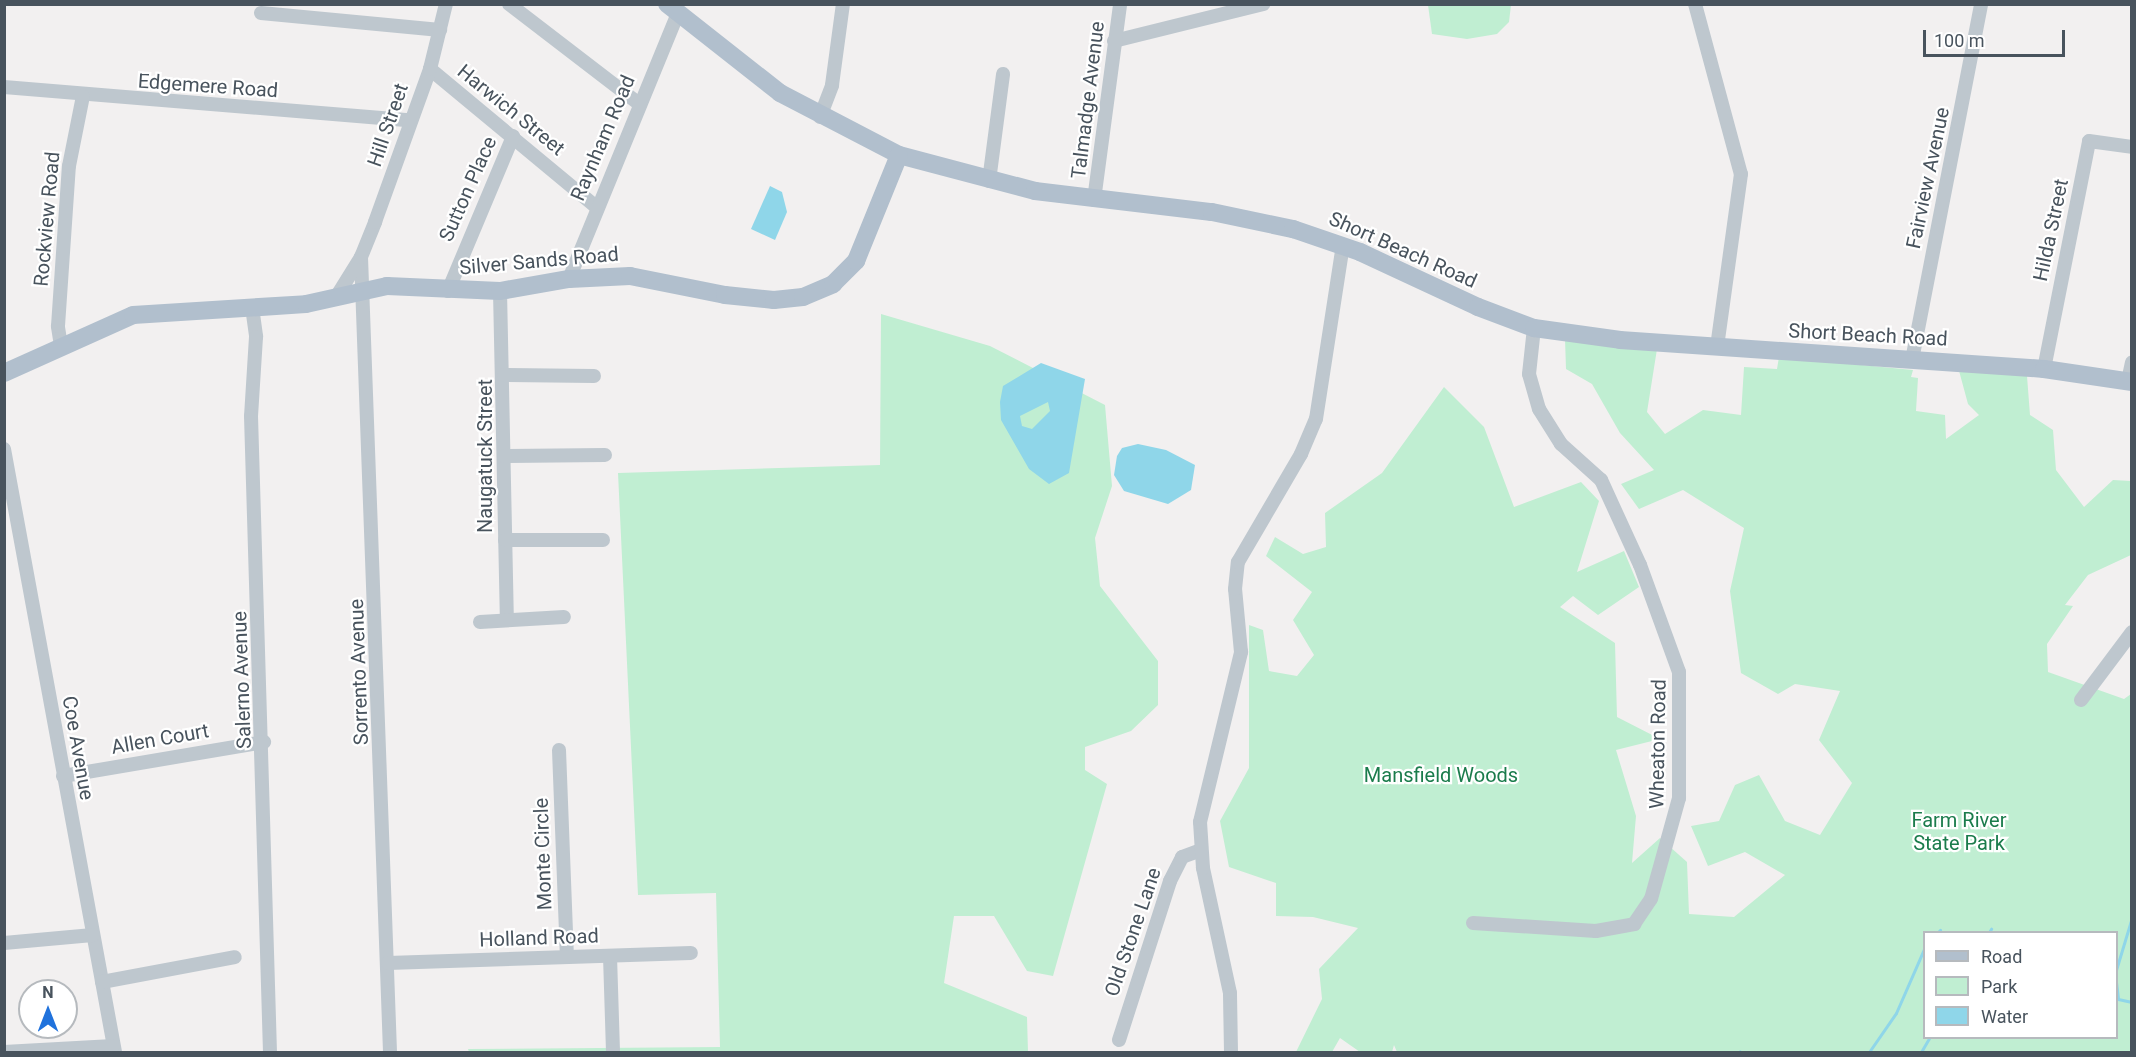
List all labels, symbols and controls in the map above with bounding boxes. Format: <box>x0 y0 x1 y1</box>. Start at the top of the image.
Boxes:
scale bar <box>1926 18 2068 56</box>
street label: Talmadge Avenue <box>1066 20 1110 180</box>
text: 100 m <box>1934 30 1985 51</box>
street label: Harwich Street <box>452 59 570 161</box>
street label: Edgemere Road <box>137 69 279 103</box>
street label: Raynham Road <box>566 72 640 204</box>
street label: Hill Street <box>363 80 413 170</box>
street label: Fairview Avenue <box>1901 105 1955 251</box>
street label: Sutton Place <box>434 133 502 245</box>
street label: Rockview Road <box>29 151 65 287</box>
street label: Hilda Street <box>2028 177 2074 283</box>
street label: Short Beach Road <box>1325 207 1481 293</box>
street label: Silver Sands Road <box>458 242 620 280</box>
street label: Short Beach Road <box>1788 319 1948 351</box>
street label: Naugatuck Street <box>473 379 497 533</box>
street label: Sorrento Avenue <box>344 598 374 746</box>
street label: Salerno Avenue <box>228 611 256 749</box>
street label: Wheaton Road <box>1645 679 1671 809</box>
street label: Coe Avenue <box>57 694 99 802</box>
street label: Allen Court <box>109 719 211 759</box>
park label: Mansfield Woods <box>1364 763 1518 787</box>
street label: Monte Circle <box>529 797 557 911</box>
park label: Farm River State Park <box>1911 809 2007 856</box>
street label: Old Stone Lane <box>1100 865 1166 999</box>
street label: Holland Road <box>479 924 599 952</box>
legend <box>1923 931 2118 1039</box>
text: Road <box>1981 946 2022 967</box>
text: Park <box>1981 976 2017 997</box>
north arrow <box>18 979 78 1039</box>
text: N <box>42 983 54 1002</box>
text: Water <box>1981 1006 2028 1027</box>

